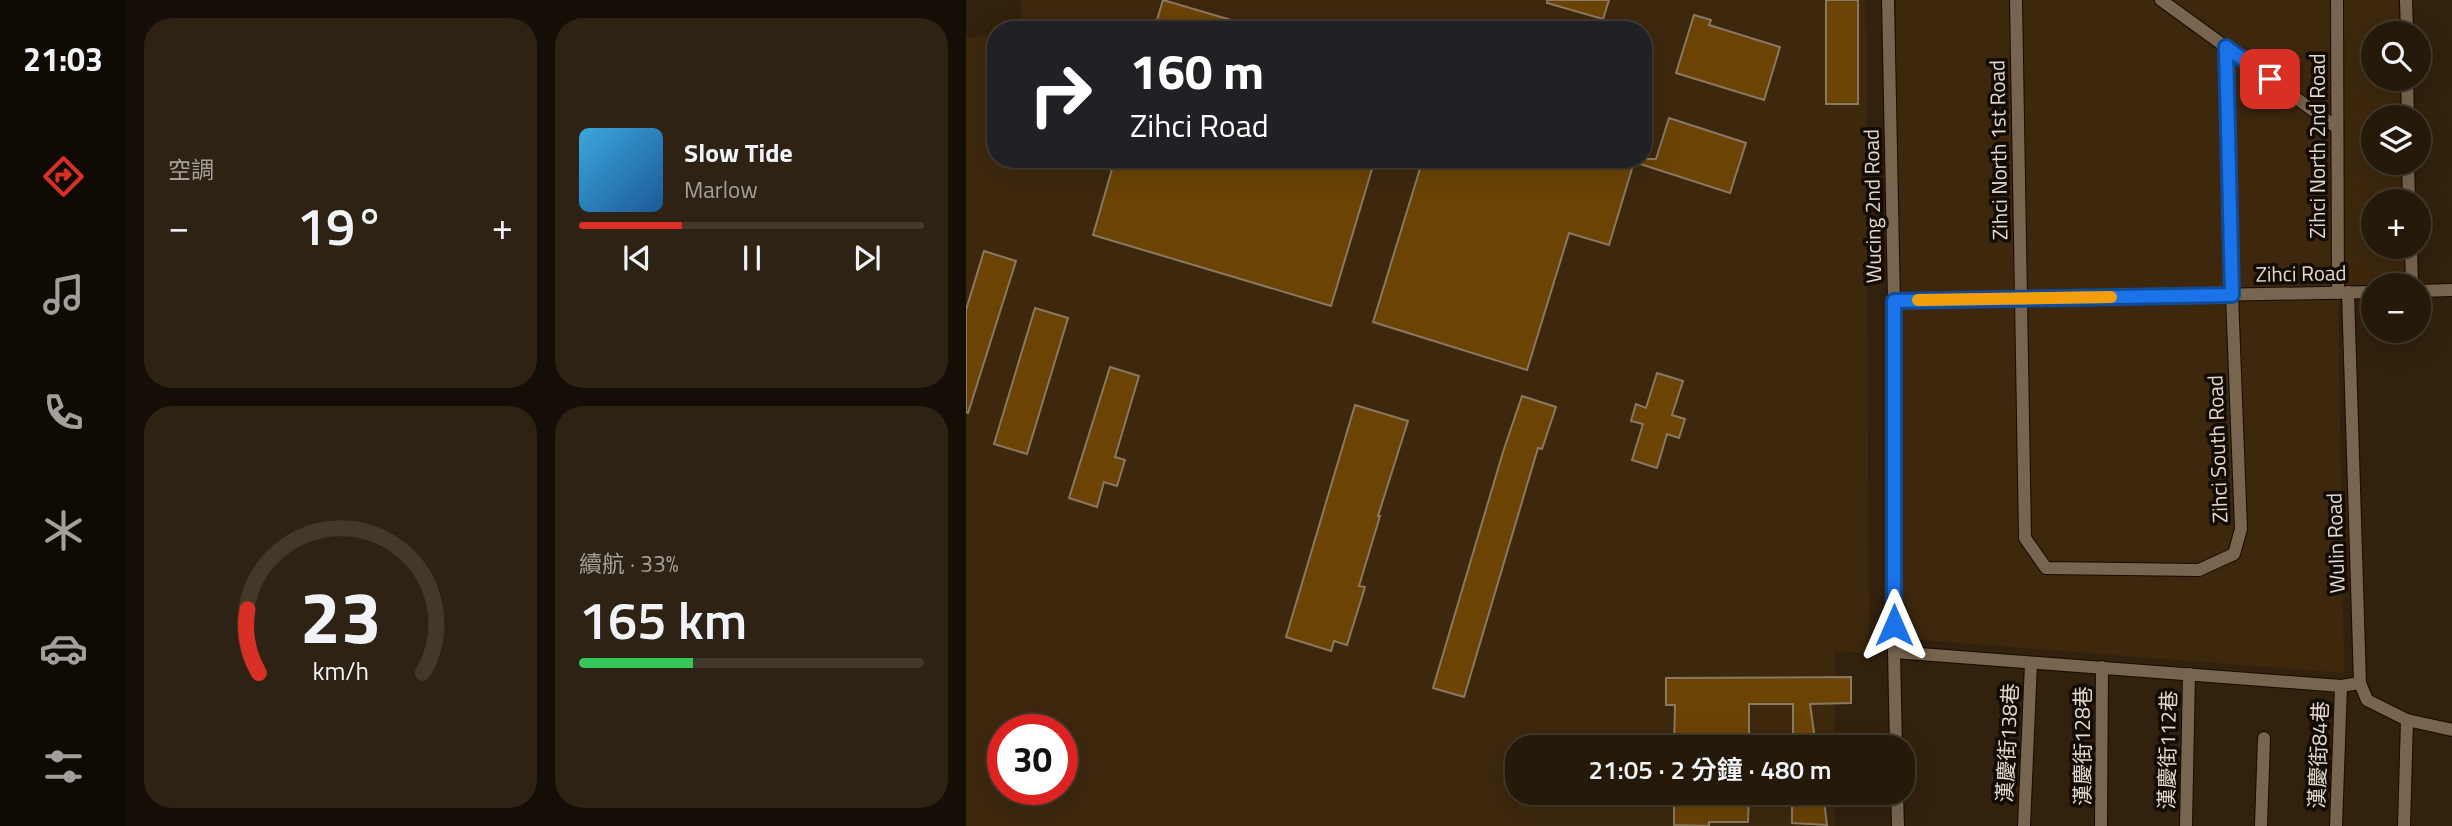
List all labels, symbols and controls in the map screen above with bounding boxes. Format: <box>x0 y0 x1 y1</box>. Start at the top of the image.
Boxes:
map controls <box>2361 21 2431 343</box>
button: search <box>2361 21 2431 91</box>
text: 160 m <box>1130 33 1264 108</box>
text: 21:03 <box>23 35 103 83</box>
icon: right <box>1015 49 1106 140</box>
pin <box>2240 49 2300 109</box>
street label: Zihci North 2nd Road <box>2301 53 2333 239</box>
street label: Zihci North 1st Road <box>1980 60 2016 240</box>
icon: arrive <box>2251 60 2289 98</box>
text: Zihci Road <box>1130 101 1269 149</box>
button: layers <box>2361 105 2431 175</box>
street label: Wucing 2nd Road <box>1855 129 1889 283</box>
text: Slow Tide <box>684 133 793 172</box>
icon: directions <box>39 152 88 201</box>
text: 空調 <box>168 152 214 187</box>
text: Marlow <box>684 172 758 207</box>
text: 19° <box>297 186 384 265</box>
button: + <box>2361 189 2431 259</box>
text: − <box>168 197 189 255</box>
text: + <box>492 197 513 255</box>
icon: previous <box>618 239 656 277</box>
icon: pause <box>733 239 771 277</box>
icon: next <box>848 239 886 277</box>
street label: Zihci Road <box>2255 256 2347 290</box>
icon: music <box>39 270 88 319</box>
button: − <box>2361 273 2431 343</box>
street label: Zihci South Road <box>2198 375 2236 523</box>
icon: phone <box>39 388 88 437</box>
street label: Wulin Road <box>2317 492 2353 594</box>
icon: climate <box>39 506 88 555</box>
text: 續航 · 33% <box>579 546 679 581</box>
text: 23 <box>300 561 381 671</box>
text: 165 km <box>579 580 747 659</box>
position arrow <box>1857 588 1931 662</box>
icon: car <box>39 624 88 673</box>
text: km/h <box>312 652 369 690</box>
street label: 漢慶街138巷 <box>1988 683 2026 803</box>
street label: 漢慶街128巷 <box>2066 686 2098 806</box>
street label: 漢慶街112巷 <box>2150 690 2184 810</box>
street label: 漢慶街84巷 <box>2300 701 2336 809</box>
speed limit sign: 30 <box>987 714 1078 805</box>
icon: filters <box>39 742 88 791</box>
text: 21:05 · 2 分鐘 · 480 m <box>1588 750 1832 789</box>

